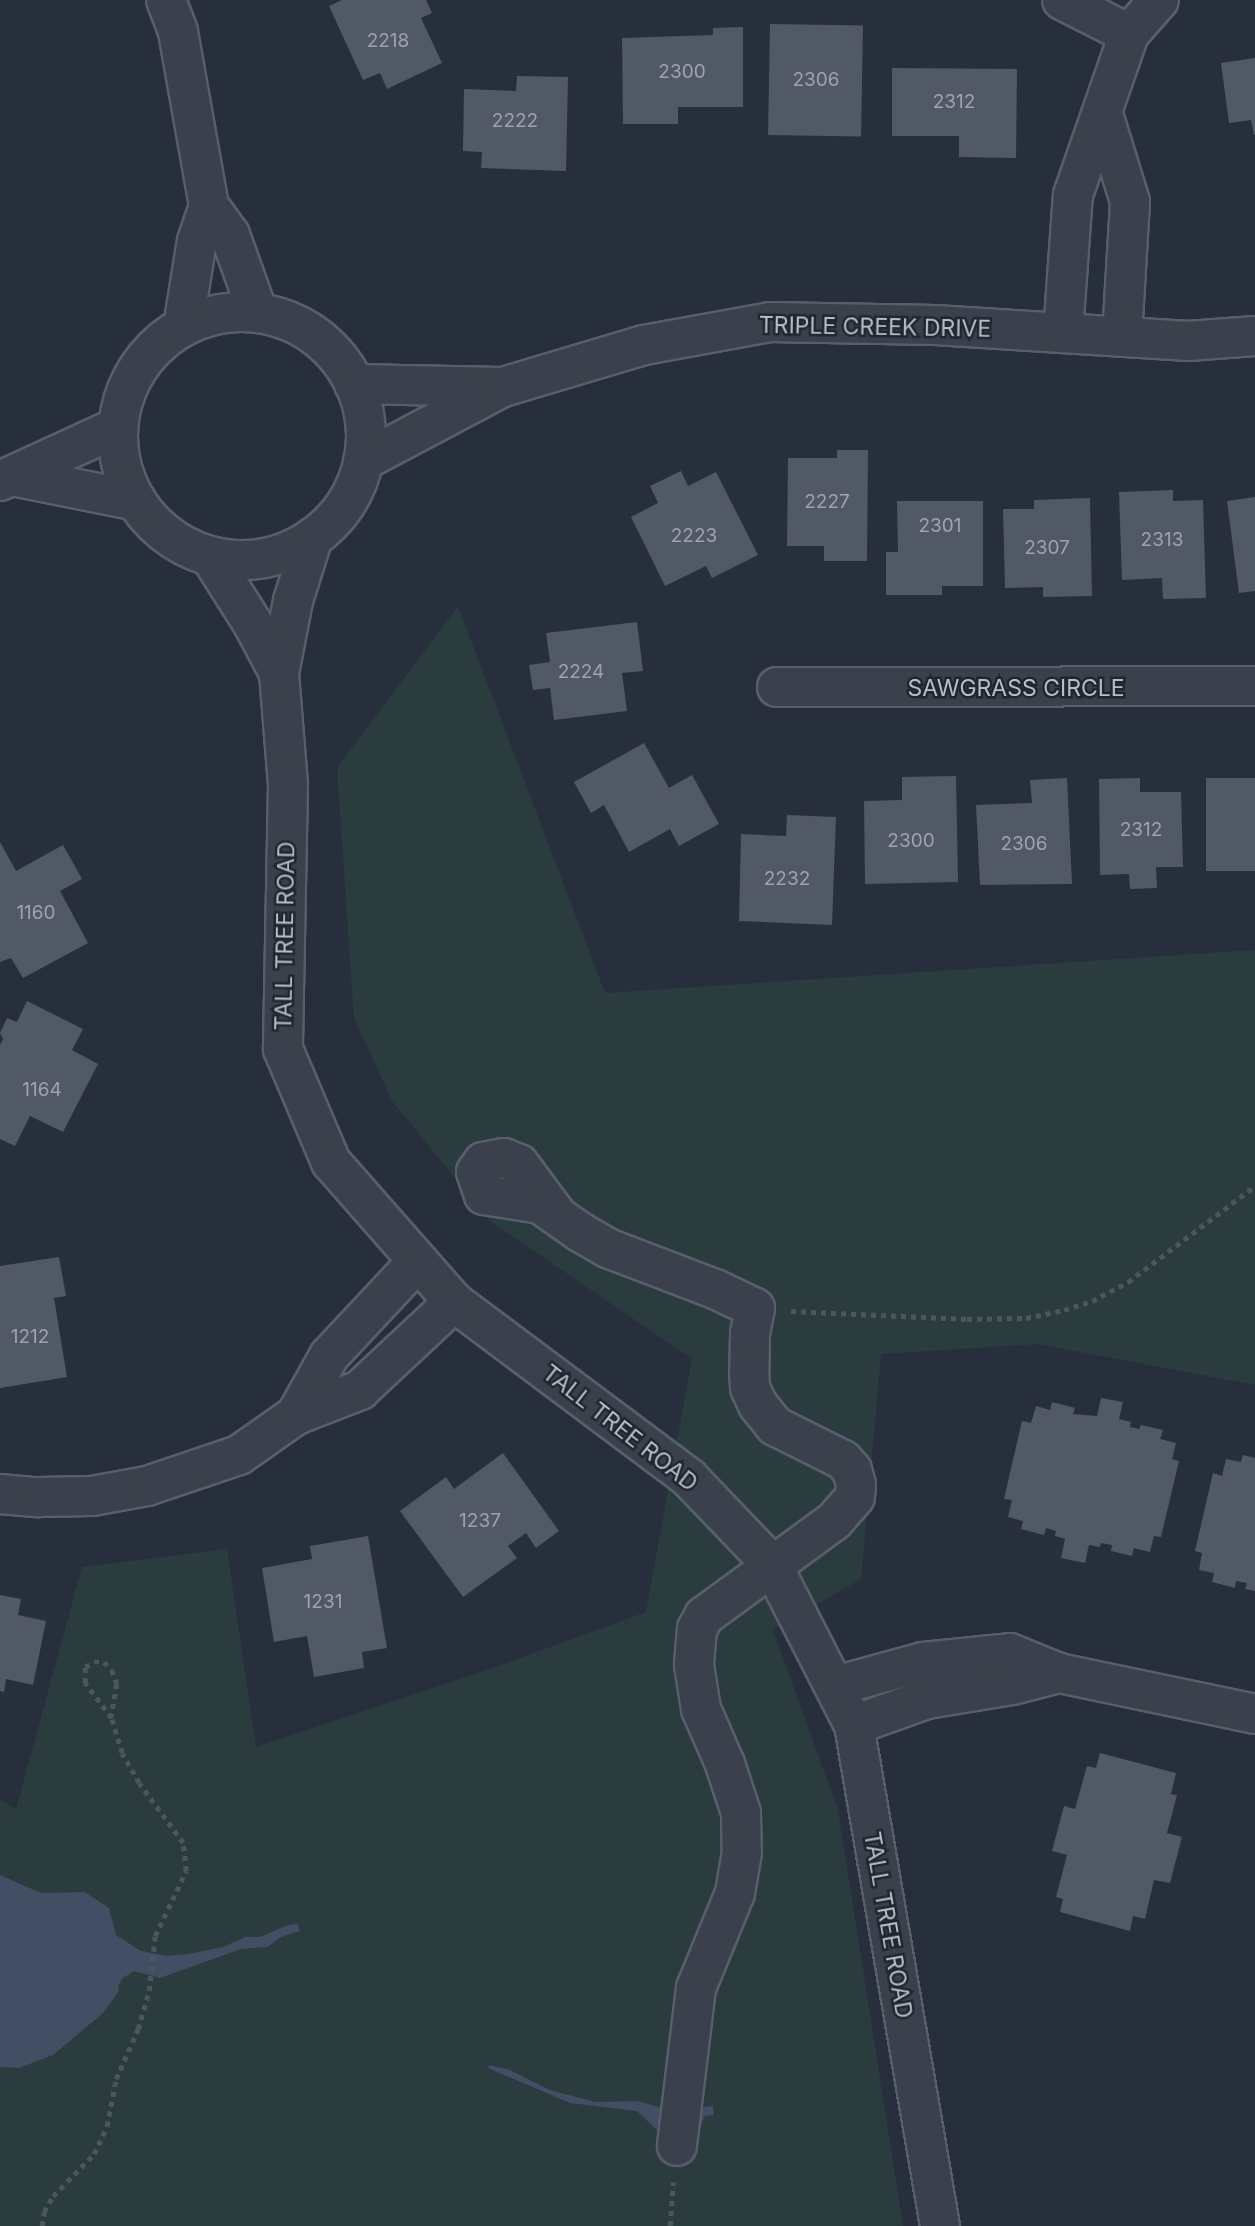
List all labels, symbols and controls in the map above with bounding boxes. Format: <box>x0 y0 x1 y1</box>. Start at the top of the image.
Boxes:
house number: 2218 <box>367 30 409 52</box>
house number: 2300 <box>658 61 706 83</box>
house number: 2306 <box>792 69 840 91</box>
house number: 2312 <box>933 91 975 113</box>
house number: 2222 <box>492 110 538 132</box>
street label: TRIPLE CREEK DRIVE <box>759 311 991 343</box>
house number: 2227 <box>804 491 850 513</box>
house number: 2301 <box>918 515 962 537</box>
house number: 2223 <box>671 525 717 547</box>
house number: 2313 <box>1141 529 1183 551</box>
house number: 2307 <box>1024 537 1070 559</box>
house number: 2224 <box>558 661 604 683</box>
street label: SAWGRASS CIRCLE <box>907 674 1125 702</box>
house number: 2312 <box>1120 819 1162 841</box>
house number: 2300 <box>887 830 935 852</box>
house number: 2306 <box>1000 833 1048 855</box>
street label: TALL TREE ROAD <box>270 841 300 1031</box>
house number: 2232 <box>764 868 810 890</box>
house number: 1160 <box>16 902 56 924</box>
house number: 1164 <box>22 1079 62 1101</box>
house number: 1212 <box>11 1326 49 1348</box>
street label: TALL TREE ROAD <box>537 1359 703 1497</box>
house number: 1237 <box>459 1510 501 1532</box>
house number: 1231 <box>304 1591 342 1613</box>
street label: TALL TREE ROAD <box>858 1830 918 2020</box>

